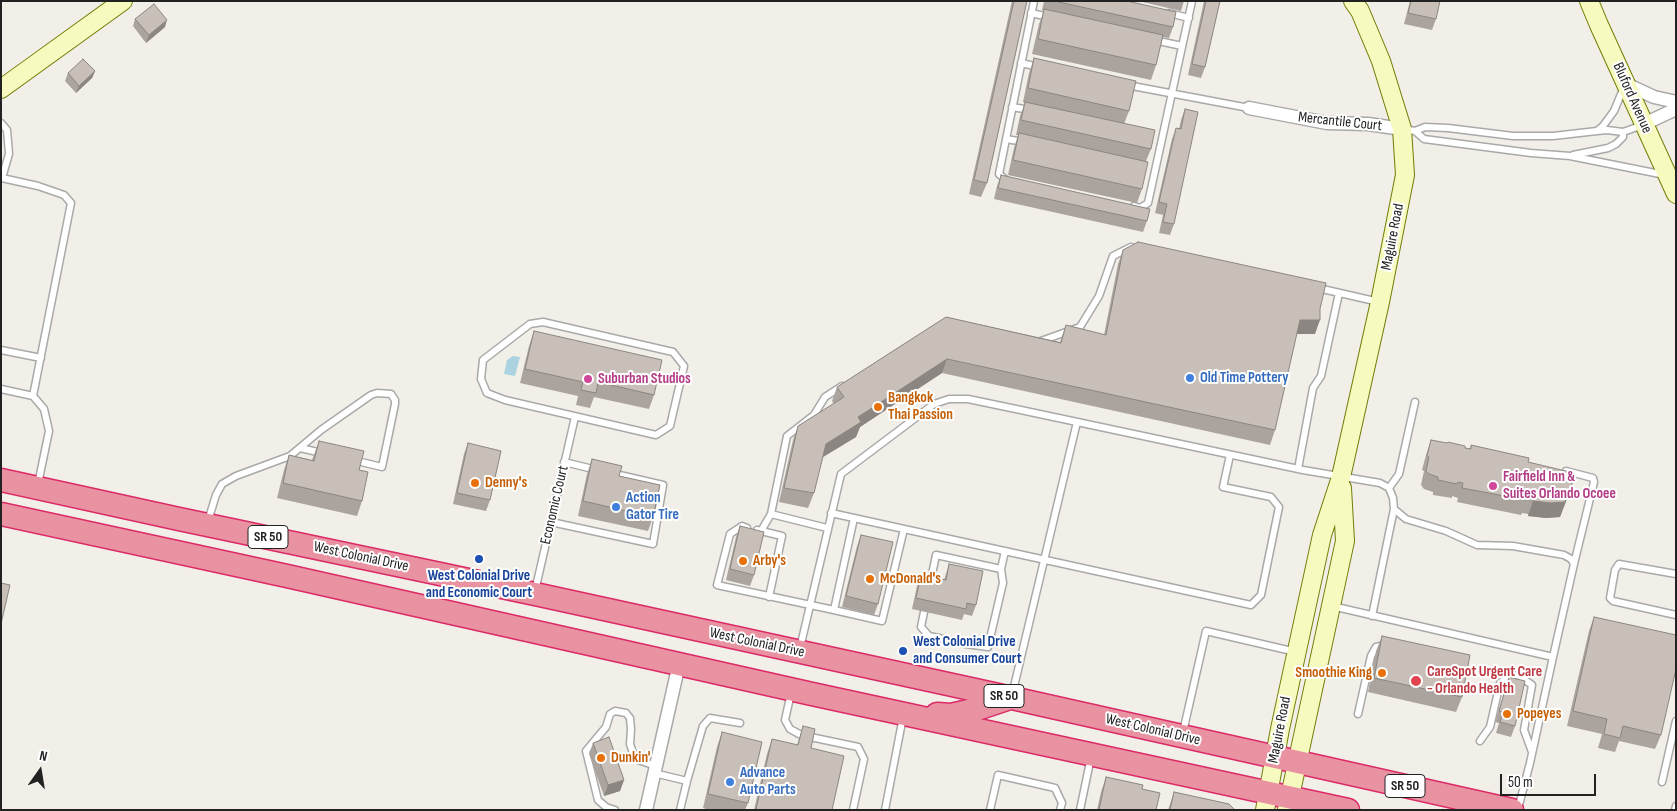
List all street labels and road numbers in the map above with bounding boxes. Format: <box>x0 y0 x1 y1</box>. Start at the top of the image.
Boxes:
street label: Bluford Avenue <box>1608 60 1656 136</box>
street label: Mercantile Court <box>1297 109 1383 135</box>
street label: Maguire Road <box>1378 202 1408 272</box>
street label: Economic Court <box>537 464 573 546</box>
road number: SR 50 <box>248 526 288 548</box>
street label: West Colonial Drive <box>312 538 410 576</box>
street label: West Colonial Drive <box>708 624 806 662</box>
road number: SR 50 <box>984 684 1024 708</box>
street label: Maguire Road <box>1265 695 1295 765</box>
street label: West Colonial Drive <box>1104 710 1202 750</box>
road number: SR 50 <box>1385 774 1425 798</box>

